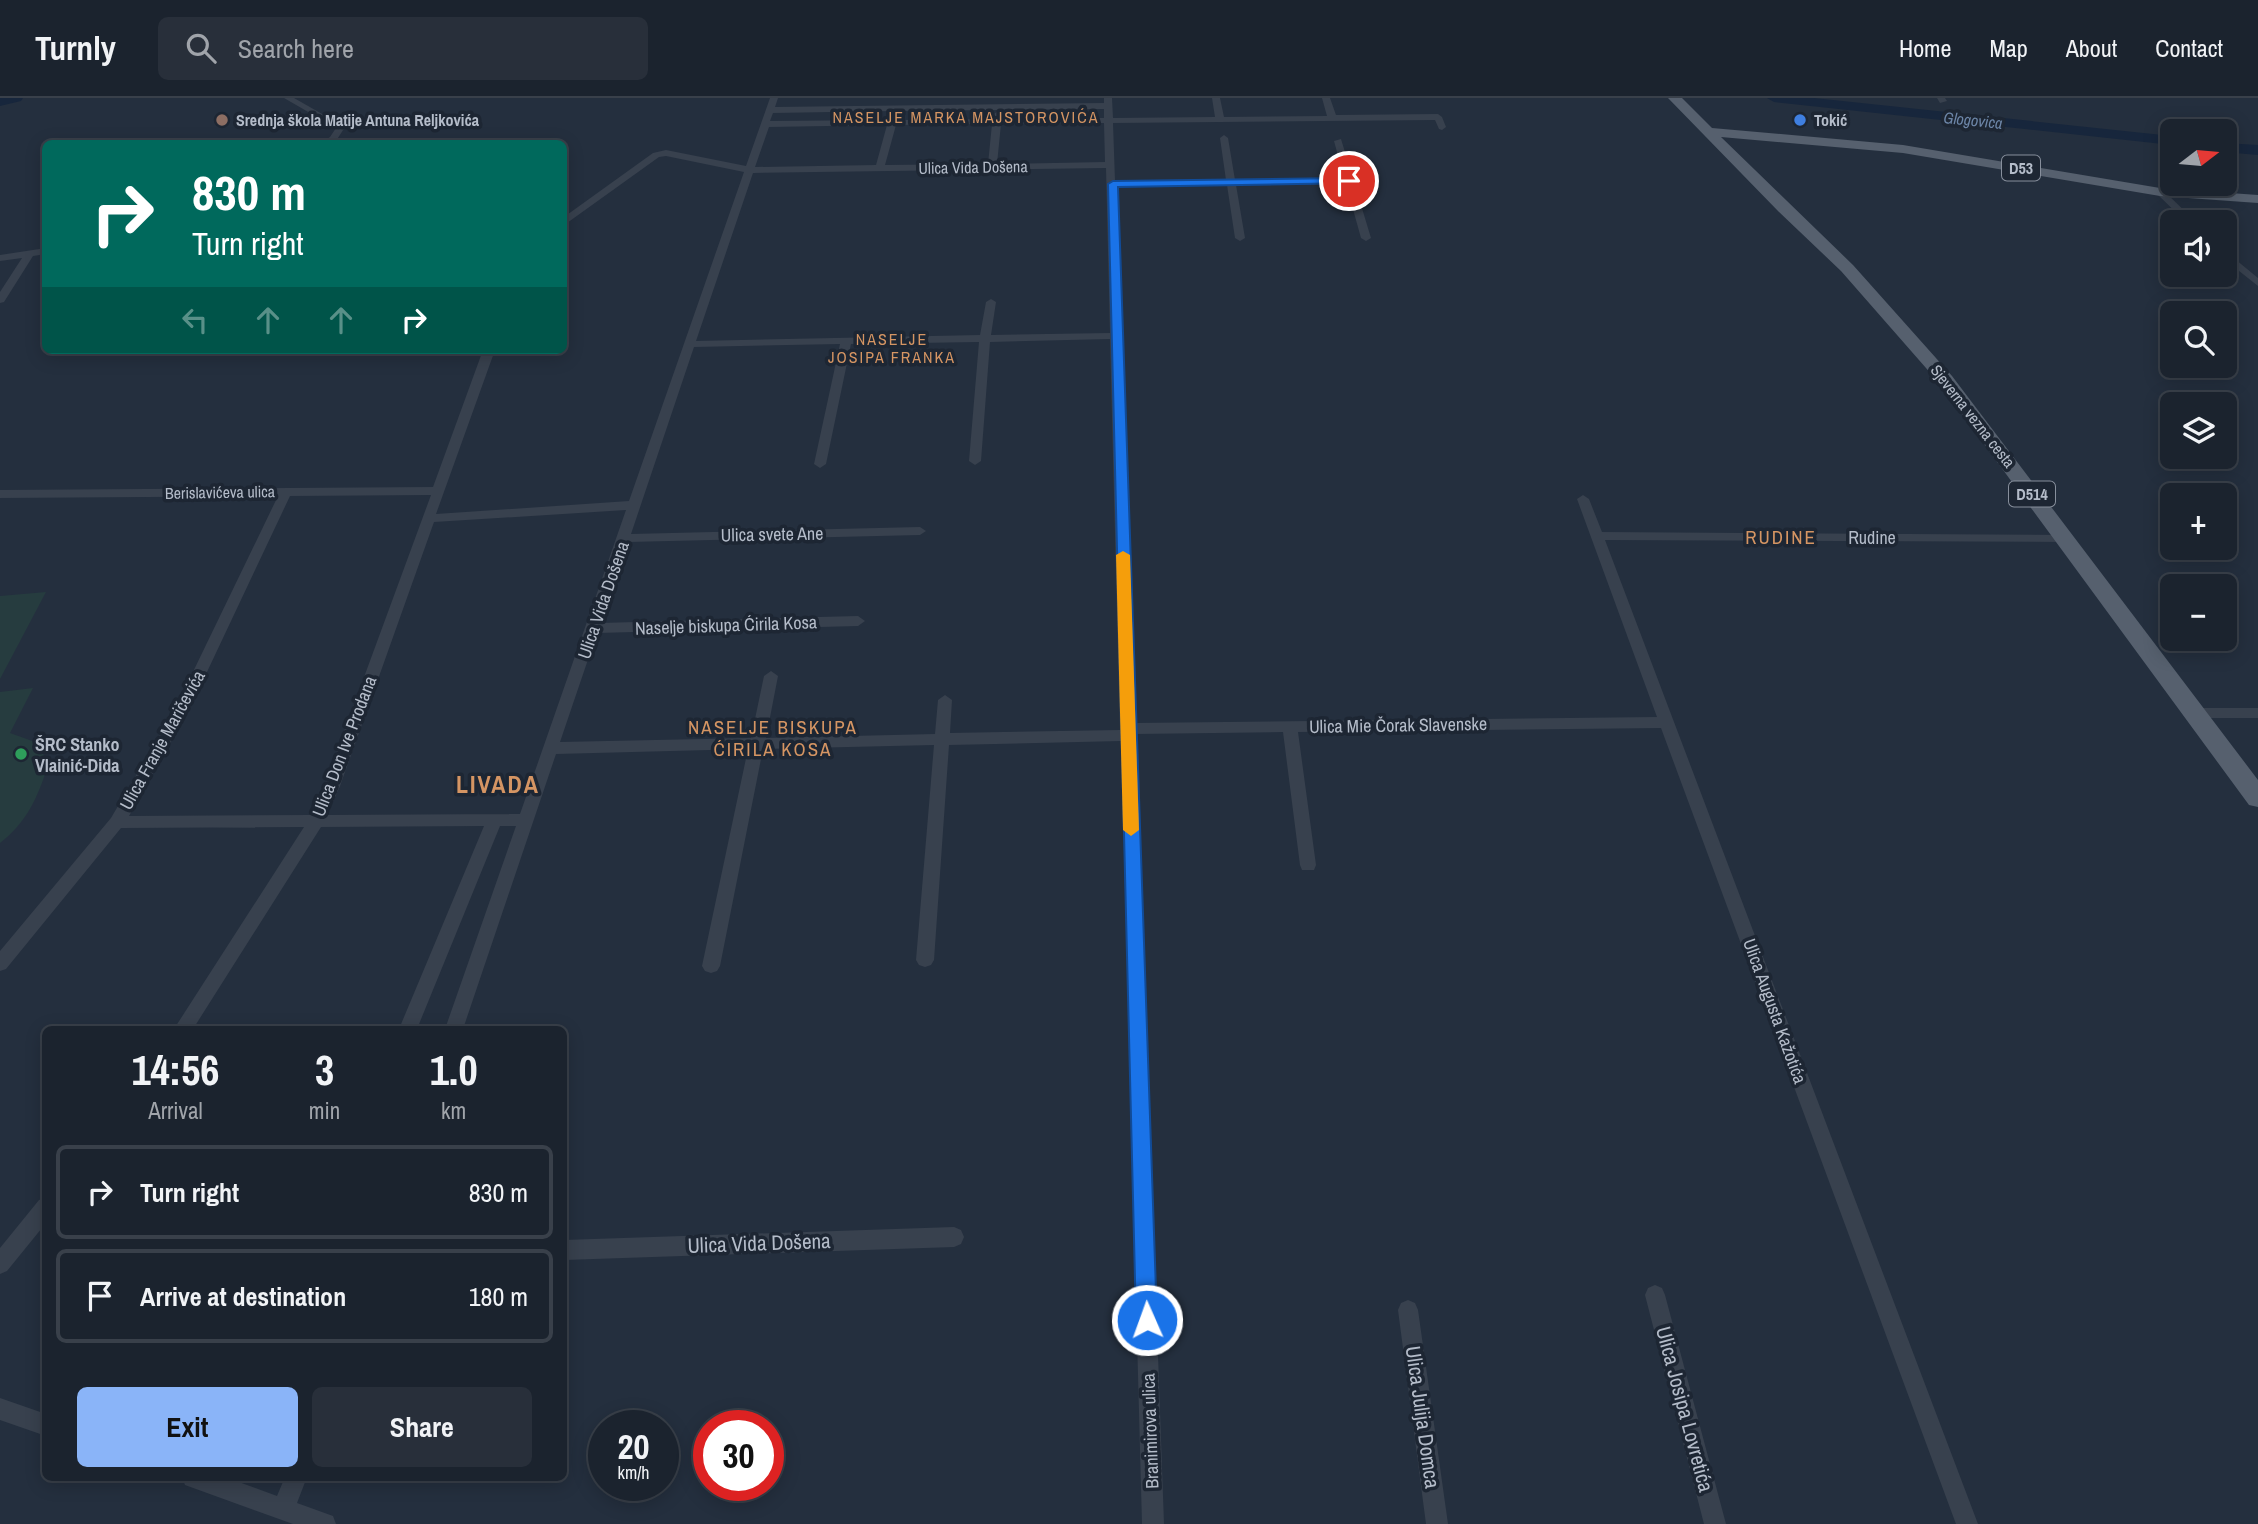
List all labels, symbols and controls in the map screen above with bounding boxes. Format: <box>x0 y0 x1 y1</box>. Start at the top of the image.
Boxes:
search box <box>158 17 648 80</box>
text: Turnly <box>35 26 116 70</box>
icon: search <box>182 29 220 67</box>
text: Search here <box>238 31 354 66</box>
text: Home <box>1899 32 1951 64</box>
text: Map <box>1989 32 2028 64</box>
text: About <box>2066 32 2117 64</box>
text: Contact <box>2155 32 2223 64</box>
district label: NASELJE MARKA MAJSTOROVIĆA <box>833 106 1099 128</box>
water label: Glogovica <box>1942 106 2004 134</box>
place label: Srednja škola Matije Antuna Reljkovića <box>236 109 480 131</box>
place label: Tokić <box>1814 109 1847 131</box>
marker: Srednja škola Matije Antuna Reljkovića <box>214 112 230 128</box>
marker: Tokić <box>1792 112 1808 128</box>
north arrow <box>2160 119 2236 196</box>
map controls <box>2160 119 2237 651</box>
pin <box>1319 151 1379 211</box>
street label: Ulica Vida Došena <box>918 155 1028 179</box>
road number: D53 <box>2002 156 2040 180</box>
text: 830 m <box>192 159 306 225</box>
icon: arrive <box>1330 162 1368 200</box>
icon: right <box>77 168 168 259</box>
button: sound <box>2160 210 2237 287</box>
text: Turn right <box>192 222 304 265</box>
icon: left <box>176 301 214 339</box>
icon: ahead <box>249 301 287 339</box>
icon: ahead <box>322 301 360 339</box>
icon: right <box>395 301 433 339</box>
button: search <box>2160 301 2237 378</box>
district label: NASELJE JOSIPA FRANKA <box>828 328 956 368</box>
street label: Sjeverna vezna cesta <box>1926 360 2021 473</box>
button: layers <box>2160 392 2237 469</box>
street label: Berislavićeva ulica <box>165 480 276 504</box>
road number: D514 <box>2009 482 2055 506</box>
button: + <box>2160 483 2237 560</box>
street label: Ulica svete Ane <box>721 521 823 547</box>
district label: RUDINE <box>1745 524 1817 550</box>
street label: Rudine <box>1848 525 1896 550</box>
street label: Ulica Vida Došena <box>571 538 635 662</box>
button: − <box>2160 574 2237 651</box>
street label: Naselje biskupa Ćirila Kosa <box>635 609 817 641</box>
street label: Ulica Franje Maričevića <box>113 666 211 814</box>
street label: Ulica Don Ive Prodana <box>306 672 382 820</box>
street label: Ulica Mie Čorak Slavenske <box>1309 711 1487 739</box>
district label: NASELJE BISKUPA ĆIRILA KOSA <box>688 714 858 762</box>
place label: ŠRC Stanko Vlainić-Dida <box>35 732 120 778</box>
marker: ŠRC Stanko Vlainić-Dida <box>13 746 29 762</box>
district label: LIVADA <box>456 768 540 800</box>
street label: Ulica Augusta Kažotića <box>1737 935 1813 1087</box>
text: 14:56 <box>131 1042 219 1098</box>
text: 3 <box>315 1042 334 1098</box>
text: 1.0 <box>430 1042 478 1098</box>
text: Arrival <box>148 1095 203 1126</box>
text: min <box>309 1095 340 1126</box>
text: km <box>441 1095 466 1126</box>
icon: right <box>81 1173 119 1211</box>
text: Turn right <box>140 1175 239 1210</box>
text: 830 m <box>469 1175 528 1210</box>
street label: Ulica Vida Došena <box>687 1226 832 1260</box>
icon: arrive <box>81 1277 119 1315</box>
text: Arrive at destination <box>140 1279 346 1314</box>
text: 180 m <box>469 1279 528 1314</box>
position arrow <box>1110 1283 1184 1357</box>
street label: Ulica Josipa Lovretića <box>1649 1323 1721 1495</box>
street label: Ulica Julija Domca <box>1399 1344 1447 1491</box>
street label: Branimirova ulica <box>1135 1373 1165 1489</box>
button: Exit <box>77 1387 298 1467</box>
button: Share <box>312 1387 532 1467</box>
speed limit sign: 30 <box>693 1410 784 1501</box>
text: 20 <box>618 1423 649 1470</box>
text: km/h <box>618 1460 650 1485</box>

